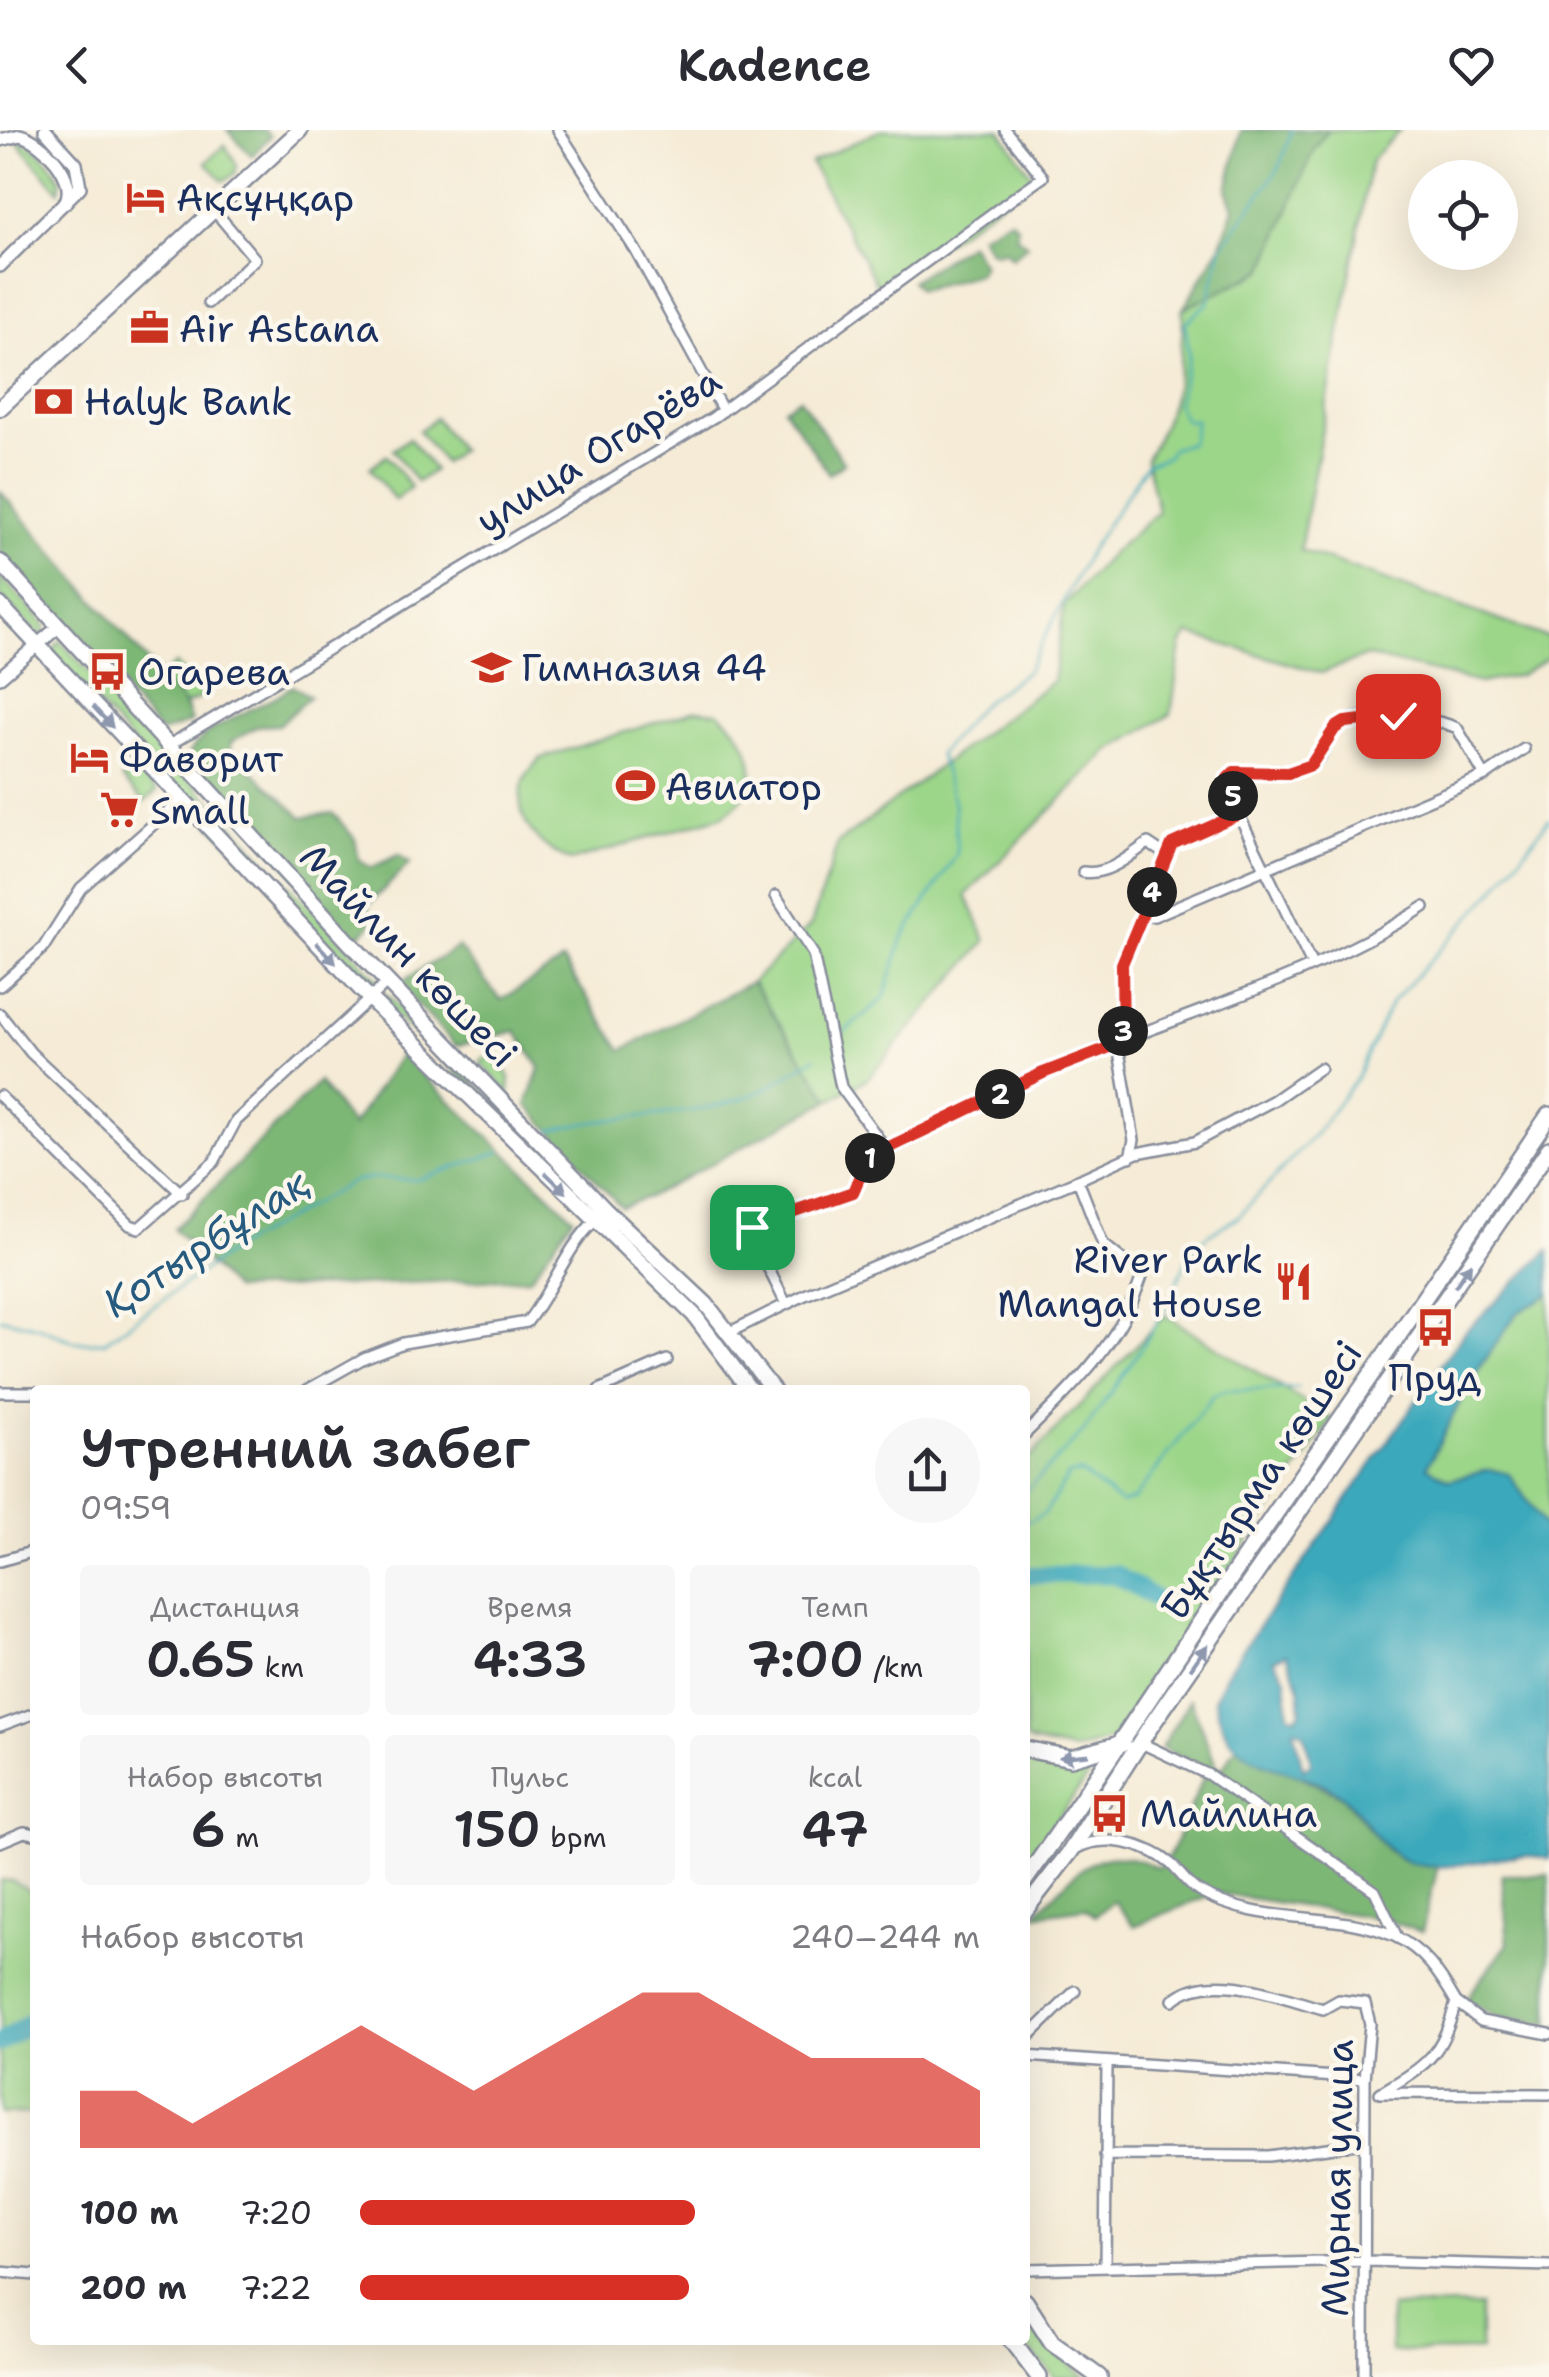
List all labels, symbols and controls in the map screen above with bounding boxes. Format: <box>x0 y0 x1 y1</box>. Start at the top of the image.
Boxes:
text: Kadence <box>678 35 871 95</box>
icon: back <box>50 38 105 93</box>
icon: heart <box>1444 38 1499 93</box>
map controls <box>1408 160 1518 270</box>
button: locate <box>1408 160 1518 270</box>
place label: Ақсұңқар <box>176 172 354 223</box>
hotel icon: Ақсұңқар <box>125 176 167 218</box>
place label: Air Astana <box>179 303 379 354</box>
office icon: Air Astana <box>128 307 170 349</box>
street label: улица Огарёва <box>466 354 730 546</box>
place label: Halyk Bank <box>84 376 293 427</box>
bank icon: Halyk Bank <box>33 380 75 422</box>
place label: Гимназия 44 <box>521 642 767 693</box>
place label: Огарева <box>138 646 290 697</box>
school or university icon: Гимназия 44 <box>470 646 512 688</box>
bus stop icon: Огарева <box>87 650 129 692</box>
pin <box>1356 674 1441 759</box>
icon: check <box>1371 689 1426 744</box>
one-way arrow <box>91 705 114 729</box>
place label: Фаворит <box>119 733 283 784</box>
hotel icon: Фаворит <box>68 737 110 779</box>
place label: Авиатор <box>665 761 822 812</box>
sports icon: Авиатор <box>614 765 656 807</box>
pin: 5 <box>1208 771 1258 821</box>
text: 5 <box>1224 777 1242 815</box>
place label: Small <box>150 785 250 836</box>
supermarket icon: Small <box>99 789 141 831</box>
street label: Майлин көшесі <box>289 832 529 1078</box>
pin: 4 <box>1127 867 1177 917</box>
text: 4 <box>1142 873 1162 911</box>
one-way arrow <box>315 941 338 965</box>
pin: 3 <box>1098 1006 1148 1056</box>
text: 3 <box>1113 1012 1133 1050</box>
pin: 2 <box>975 1069 1025 1119</box>
text: 2 <box>990 1075 1010 1113</box>
pin: 1 <box>845 1133 895 1183</box>
text: 1 <box>864 1139 876 1177</box>
water label: Қотырбұлақ <box>92 1156 320 1330</box>
one-way arrow <box>543 1171 567 1195</box>
pin <box>710 1185 795 1270</box>
icon: arrive <box>725 1200 780 1255</box>
place label: River Park Mangal House <box>997 1234 1263 1329</box>
restaurant icon: River Park Mangal House <box>1272 1260 1314 1302</box>
one-way arrow <box>1454 1261 1472 1288</box>
bus stop icon: Пруд <box>1414 1307 1456 1349</box>
street label: Бұқтырма көшесі <box>1148 1330 1374 1630</box>
place label: Пруд <box>1389 1352 1481 1403</box>
text: Утренний забег <box>80 1411 530 1485</box>
button: share <box>875 1418 980 1523</box>
text: 09:59 <box>80 1486 172 1529</box>
text: Дистанция <box>150 1588 300 1626</box>
text: Время <box>487 1588 573 1626</box>
text: Темп <box>801 1588 869 1626</box>
text: 0.65 <box>146 1626 255 1693</box>
text: 4:33 <box>473 1626 587 1693</box>
text: 7:00 <box>746 1626 864 1693</box>
one-way arrow <box>1189 1644 1208 1670</box>
text: km <box>255 1648 304 1686</box>
text: /km <box>864 1648 924 1686</box>
one-way arrow <box>1058 1748 1090 1764</box>
text: Набор высоты <box>127 1758 323 1796</box>
text: Пульс <box>491 1758 569 1796</box>
text: kcal <box>808 1758 862 1796</box>
place label: Майлина <box>1140 1788 1318 1839</box>
bus stop icon: Майлина <box>1089 1792 1131 1834</box>
text: 6 <box>191 1796 226 1863</box>
text: 150 <box>453 1796 541 1863</box>
text: 47 <box>801 1796 869 1863</box>
text: m <box>226 1818 259 1856</box>
text: bpm <box>541 1818 607 1856</box>
text: Набор высоты <box>80 1915 305 1958</box>
text: 240–244 m <box>790 1915 980 1958</box>
street label: Мирная улица <box>1309 2039 1365 2317</box>
text: 100 m <box>80 2191 179 2234</box>
text: 7:20 <box>240 2191 312 2234</box>
text: 200 m <box>80 2266 187 2309</box>
text: 7:22 <box>240 2266 312 2309</box>

